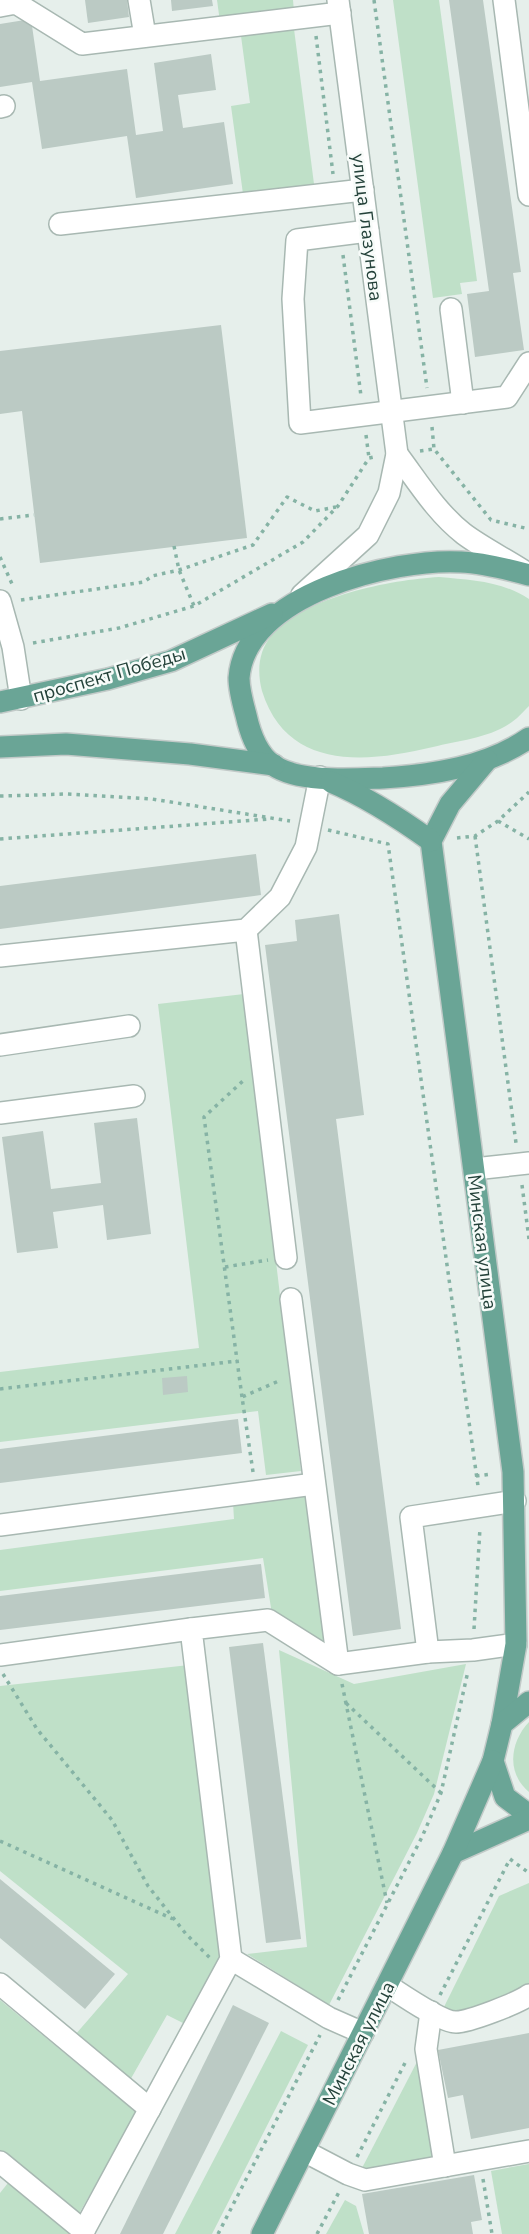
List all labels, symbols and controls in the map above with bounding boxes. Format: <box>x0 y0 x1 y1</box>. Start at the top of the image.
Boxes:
street label: улица Глазунова <box>345 152 389 302</box>
street label: проспект Победы <box>30 641 189 709</box>
street label: Минская улица <box>461 1173 503 1311</box>
street label: Минская улица <box>316 1977 401 2110</box>

